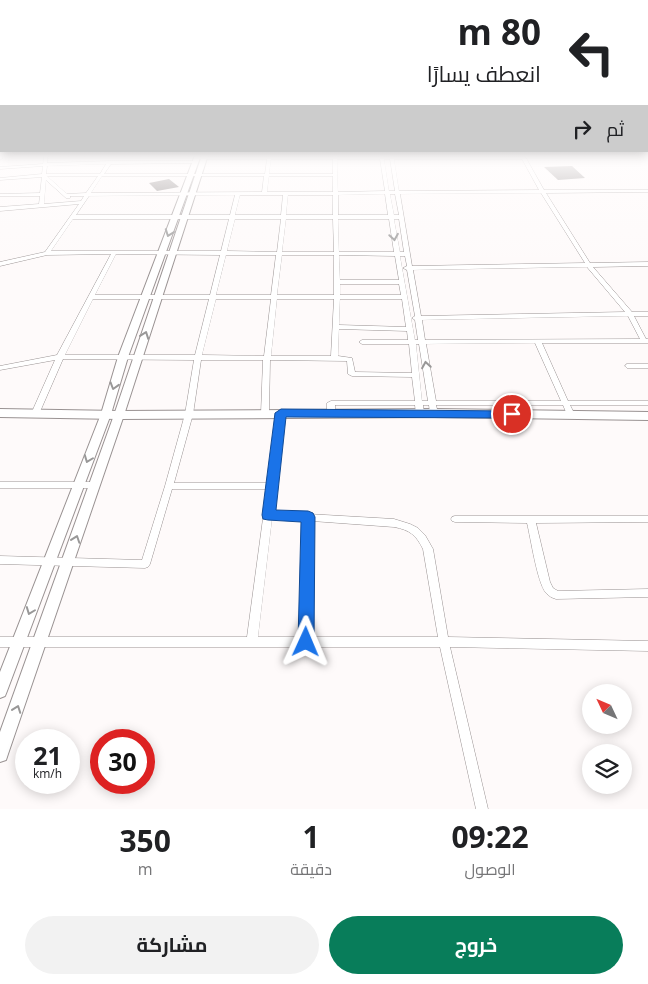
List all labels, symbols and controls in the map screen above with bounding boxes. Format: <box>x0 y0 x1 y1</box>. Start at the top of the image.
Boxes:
text: 80 m <box>458 8 541 55</box>
icon: left <box>559 20 624 85</box>
text: انعطف يسارًا <box>427 58 541 88</box>
icon: right <box>568 115 596 143</box>
text: ثم <box>606 116 624 142</box>
one-way arrow <box>165 228 175 237</box>
one-way arrow <box>388 234 399 242</box>
one-way arrow <box>139 331 149 340</box>
one-way arrow <box>422 361 432 369</box>
one-way arrow <box>110 381 120 390</box>
pin <box>491 393 533 435</box>
icon: arrive <box>498 400 526 428</box>
one-way arrow <box>84 455 94 463</box>
one-way arrow <box>70 535 80 543</box>
one-way arrow <box>26 606 36 615</box>
position arrow <box>279 615 331 667</box>
north arrow <box>582 684 632 734</box>
map controls <box>582 684 632 794</box>
one-way arrow <box>11 705 21 713</box>
speed limit sign: 30 <box>90 729 155 794</box>
text: 21 <box>33 738 62 772</box>
button: layers <box>582 744 632 794</box>
text: km/h <box>33 765 62 782</box>
text: 1 <box>303 816 320 857</box>
text: 09:22 <box>451 816 529 857</box>
text: 350 <box>119 820 171 861</box>
text: m <box>138 858 153 880</box>
text: دقيقة <box>290 858 332 880</box>
text: الوصول <box>465 858 515 880</box>
button: مشاركة <box>25 916 319 974</box>
button: خروج <box>329 916 623 974</box>

